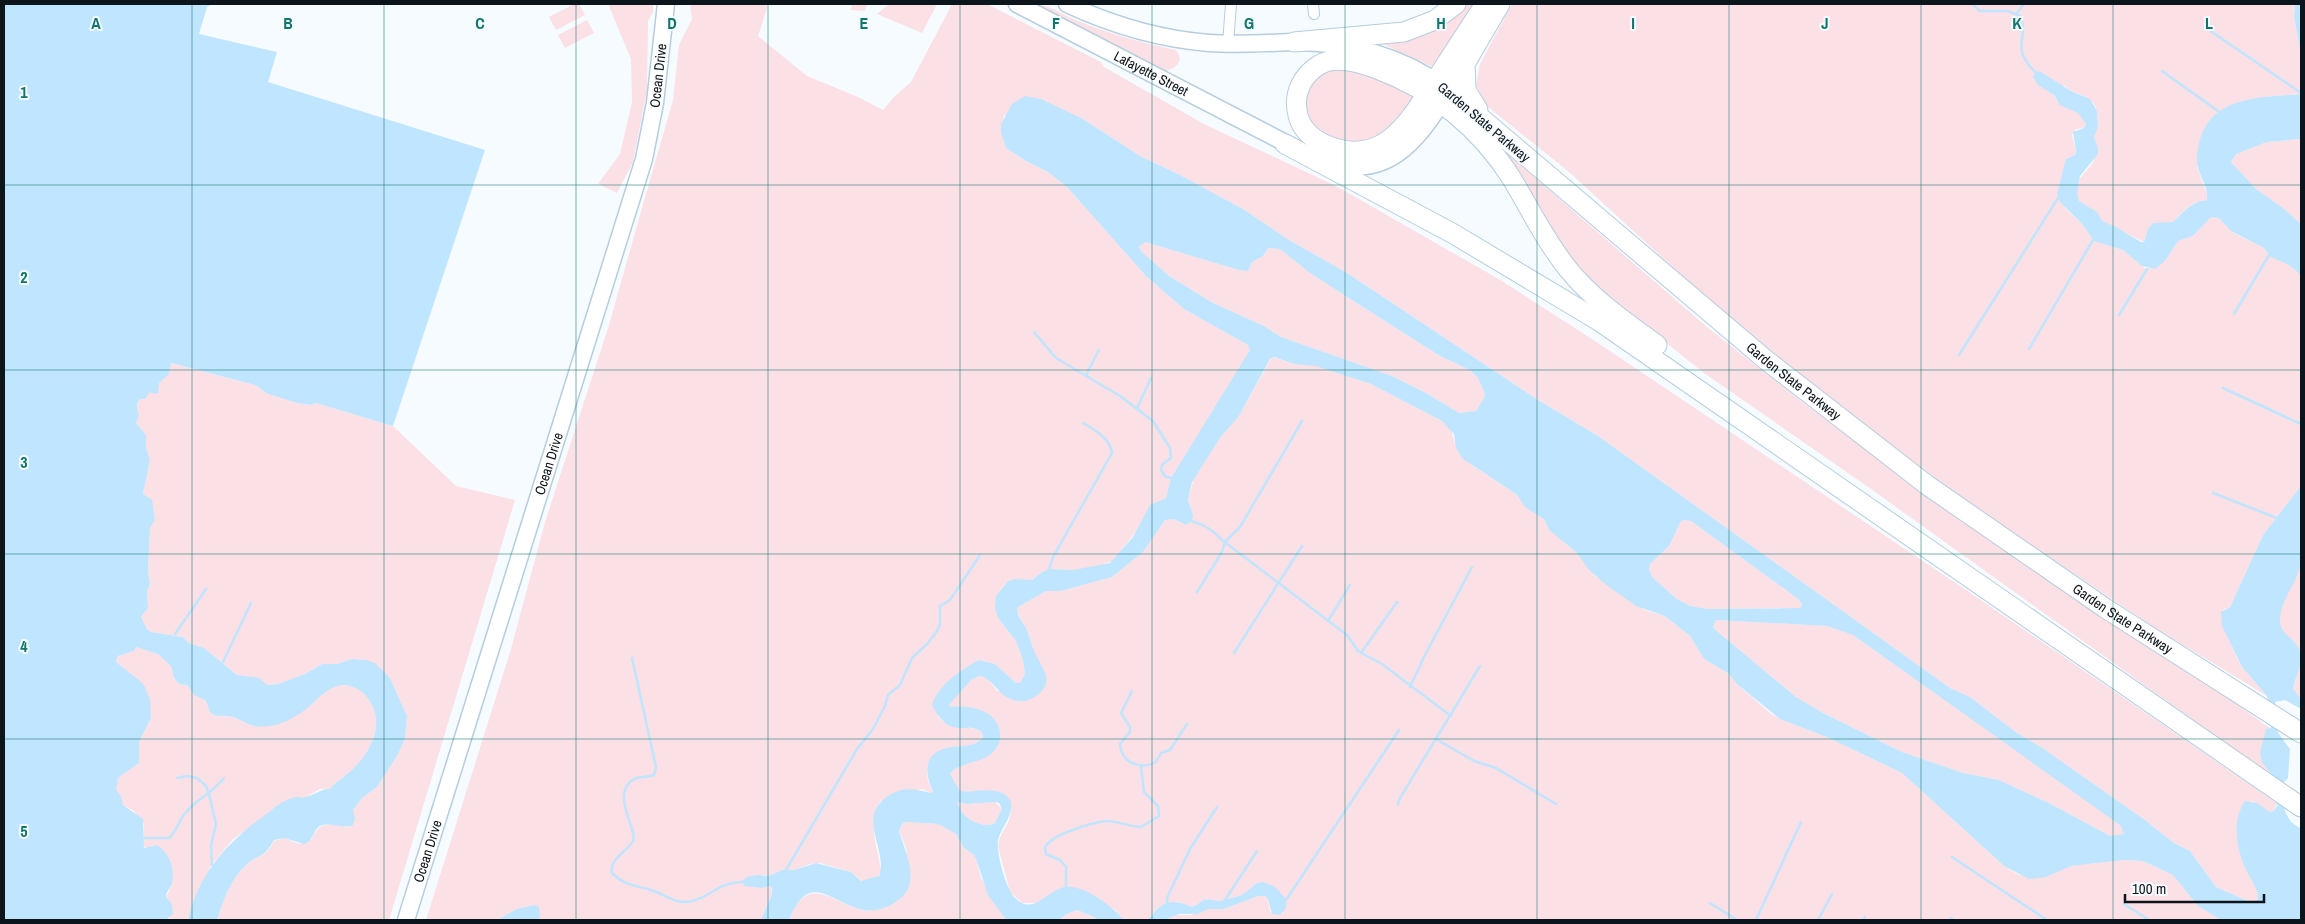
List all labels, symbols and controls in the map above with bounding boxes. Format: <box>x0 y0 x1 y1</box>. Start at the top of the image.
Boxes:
text: A <box>91 12 101 34</box>
text: B <box>283 12 293 34</box>
text: C <box>475 12 485 34</box>
text: D <box>667 12 677 34</box>
text: E <box>860 12 869 34</box>
text: F <box>1052 12 1060 34</box>
text: G <box>1244 12 1254 34</box>
text: H <box>1436 12 1446 34</box>
text: I <box>1631 12 1635 34</box>
text: J <box>1821 12 1829 34</box>
text: K <box>2012 12 2022 34</box>
text: L <box>2205 12 2213 34</box>
street label: Ocean Drive <box>645 43 671 109</box>
street label: Lafayette Street <box>1111 47 1191 100</box>
street label: Garden State Parkway <box>1434 78 1534 166</box>
text: 1 <box>20 81 28 103</box>
text: 2 <box>20 266 28 288</box>
street label: Garden State Parkway <box>1743 338 1845 424</box>
street label: Ocean Drive <box>530 430 567 497</box>
text: 3 <box>20 451 28 473</box>
street label: Garden State Parkway <box>2069 579 2176 658</box>
text: 4 <box>20 635 28 657</box>
street label: Ocean Drive <box>409 818 446 885</box>
text: 5 <box>20 820 28 842</box>
scale bar <box>2125 872 2264 904</box>
text: 100 m <box>2132 878 2166 899</box>

